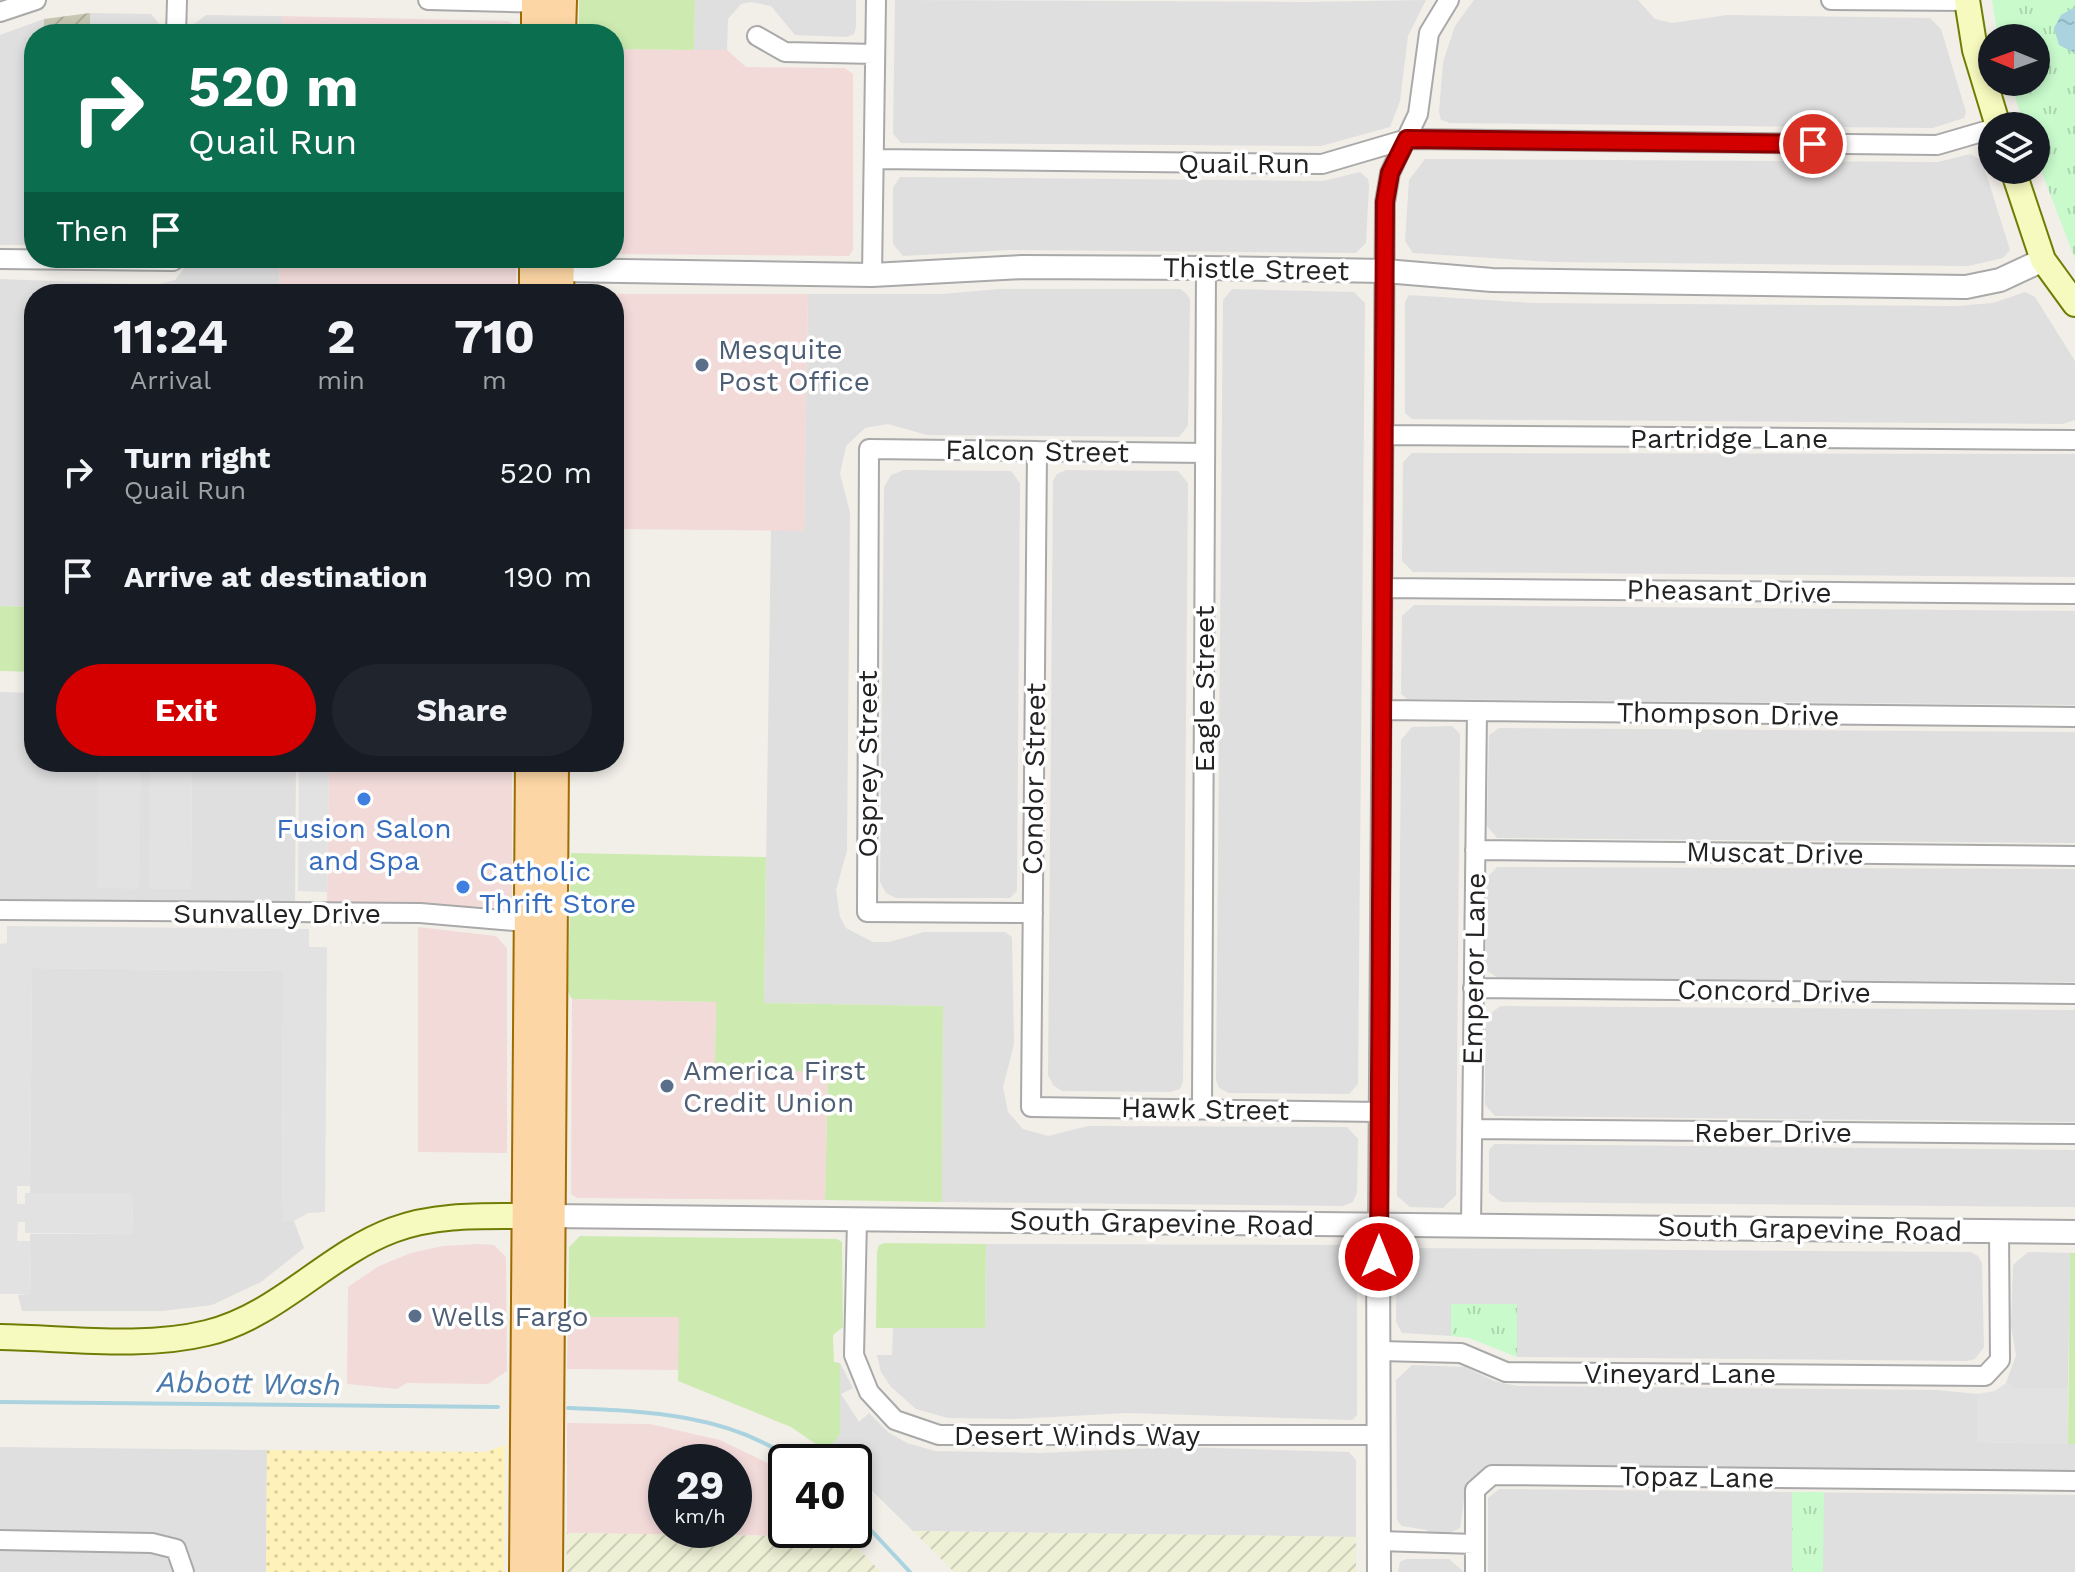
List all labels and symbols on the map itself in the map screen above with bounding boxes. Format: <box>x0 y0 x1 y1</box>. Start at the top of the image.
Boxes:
north arrow <box>1978 24 2050 96</box>
pin <box>1779 110 1847 178</box>
street label: Quail Run <box>1178 147 1310 180</box>
street label: Thistle Street <box>1163 251 1350 287</box>
place label: Mesquite Post Office <box>718 333 870 398</box>
marker: Mesquite Post Office <box>693 356 711 374</box>
street label: Partridge Lane <box>1630 422 1828 455</box>
street label: Falcon Street <box>945 433 1129 469</box>
street label: Pheasant Drive <box>1626 573 1832 609</box>
street label: Eagle Street <box>1188 605 1221 773</box>
street label: Osprey Street <box>851 670 884 858</box>
street label: Condor Street <box>1016 682 1052 875</box>
street label: Thompson Drive <box>1616 696 1840 732</box>
marker: Fusion Salon and Spa <box>355 790 373 808</box>
place label: Fusion Salon and Spa <box>276 812 452 877</box>
street label: Muscat Drive <box>1686 835 1864 871</box>
place label: Catholic Thrift Store <box>479 855 636 920</box>
street label: Emperor Lane <box>1456 873 1492 1065</box>
marker: Catholic Thrift Store <box>454 878 472 896</box>
street label: Sunvalley Drive <box>173 897 381 930</box>
street label: Concord Drive <box>1677 973 1871 1009</box>
place label: America First Credit Union <box>683 1054 866 1119</box>
marker: America First Credit Union <box>658 1077 676 1095</box>
street label: Hawk Street <box>1121 1091 1290 1127</box>
street label: Reber Drive <box>1694 1116 1852 1149</box>
street label: South Grapevine Road <box>1009 1204 1315 1242</box>
street label: South Grapevine Road <box>1657 1210 1963 1248</box>
position arrow <box>1337 1215 1421 1299</box>
place label: Wells Fargo <box>431 1300 588 1333</box>
marker: Wells Fargo <box>406 1307 424 1325</box>
street label: Vineyard Lane <box>1584 1357 1776 1390</box>
water label: Abbott Wash <box>155 1364 341 1402</box>
street label: Desert Winds Way <box>954 1419 1201 1452</box>
speed limit sign: 40 <box>768 1444 872 1548</box>
street label: Topaz Lane <box>1619 1459 1775 1495</box>

